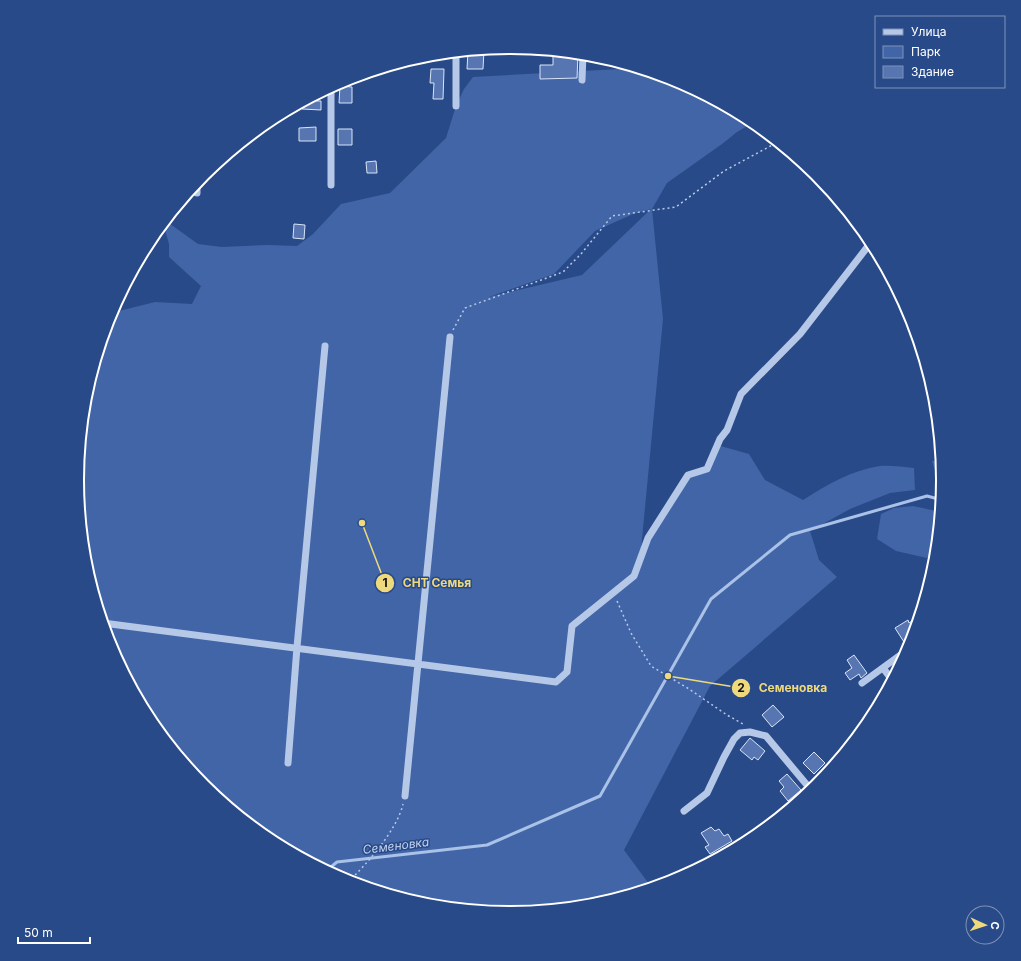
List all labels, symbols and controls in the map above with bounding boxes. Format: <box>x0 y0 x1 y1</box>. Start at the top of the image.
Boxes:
legend <box>875 16 1005 88</box>
text: Улица <box>911 24 946 39</box>
text: Парк <box>911 44 941 59</box>
text: Здание <box>911 64 954 79</box>
callout: СНТ Семья <box>375 571 479 595</box>
text: 1 <box>382 575 388 590</box>
text: СНТ Семья <box>403 575 471 590</box>
callout: Семеновка <box>731 676 835 700</box>
text: 2 <box>737 680 745 695</box>
text: Семеновка <box>759 680 827 695</box>
water label: Семеновка <box>362 834 430 857</box>
north arrow <box>965 905 1005 945</box>
scale bar <box>18 919 90 945</box>
text: С <box>988 921 1002 930</box>
text: 50 m <box>24 925 53 940</box>

